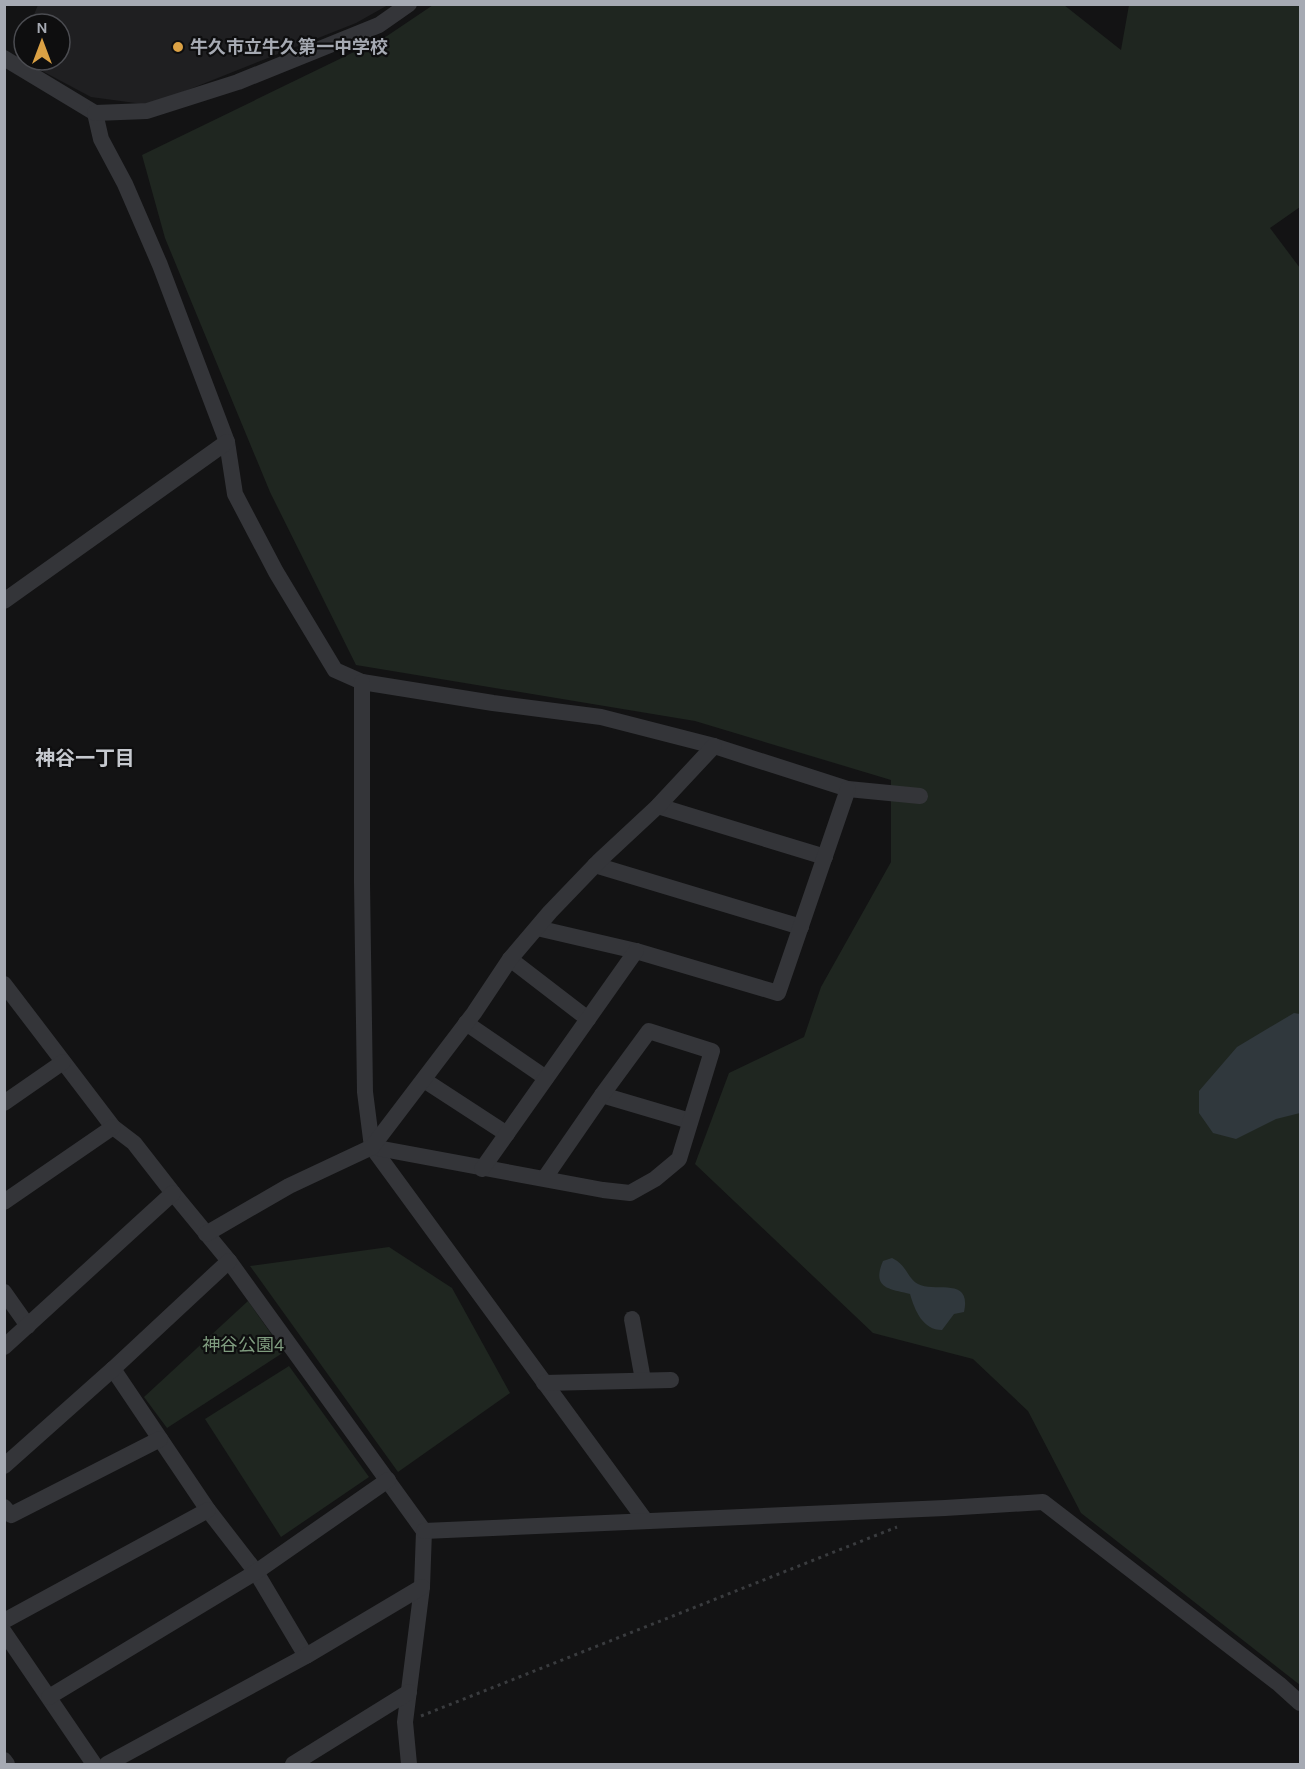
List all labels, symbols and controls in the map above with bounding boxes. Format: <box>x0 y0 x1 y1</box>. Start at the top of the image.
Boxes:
north arrow <box>12 12 72 72</box>
text: N <box>36 18 48 37</box>
place label: 牛久市立牛久第一中学校 <box>190 36 388 58</box>
marker: 牛久市立牛久第一中学校 <box>171 40 185 54</box>
district label: 神谷一丁目 <box>35 747 135 770</box>
park label: 神谷公園4 <box>202 1334 284 1356</box>

